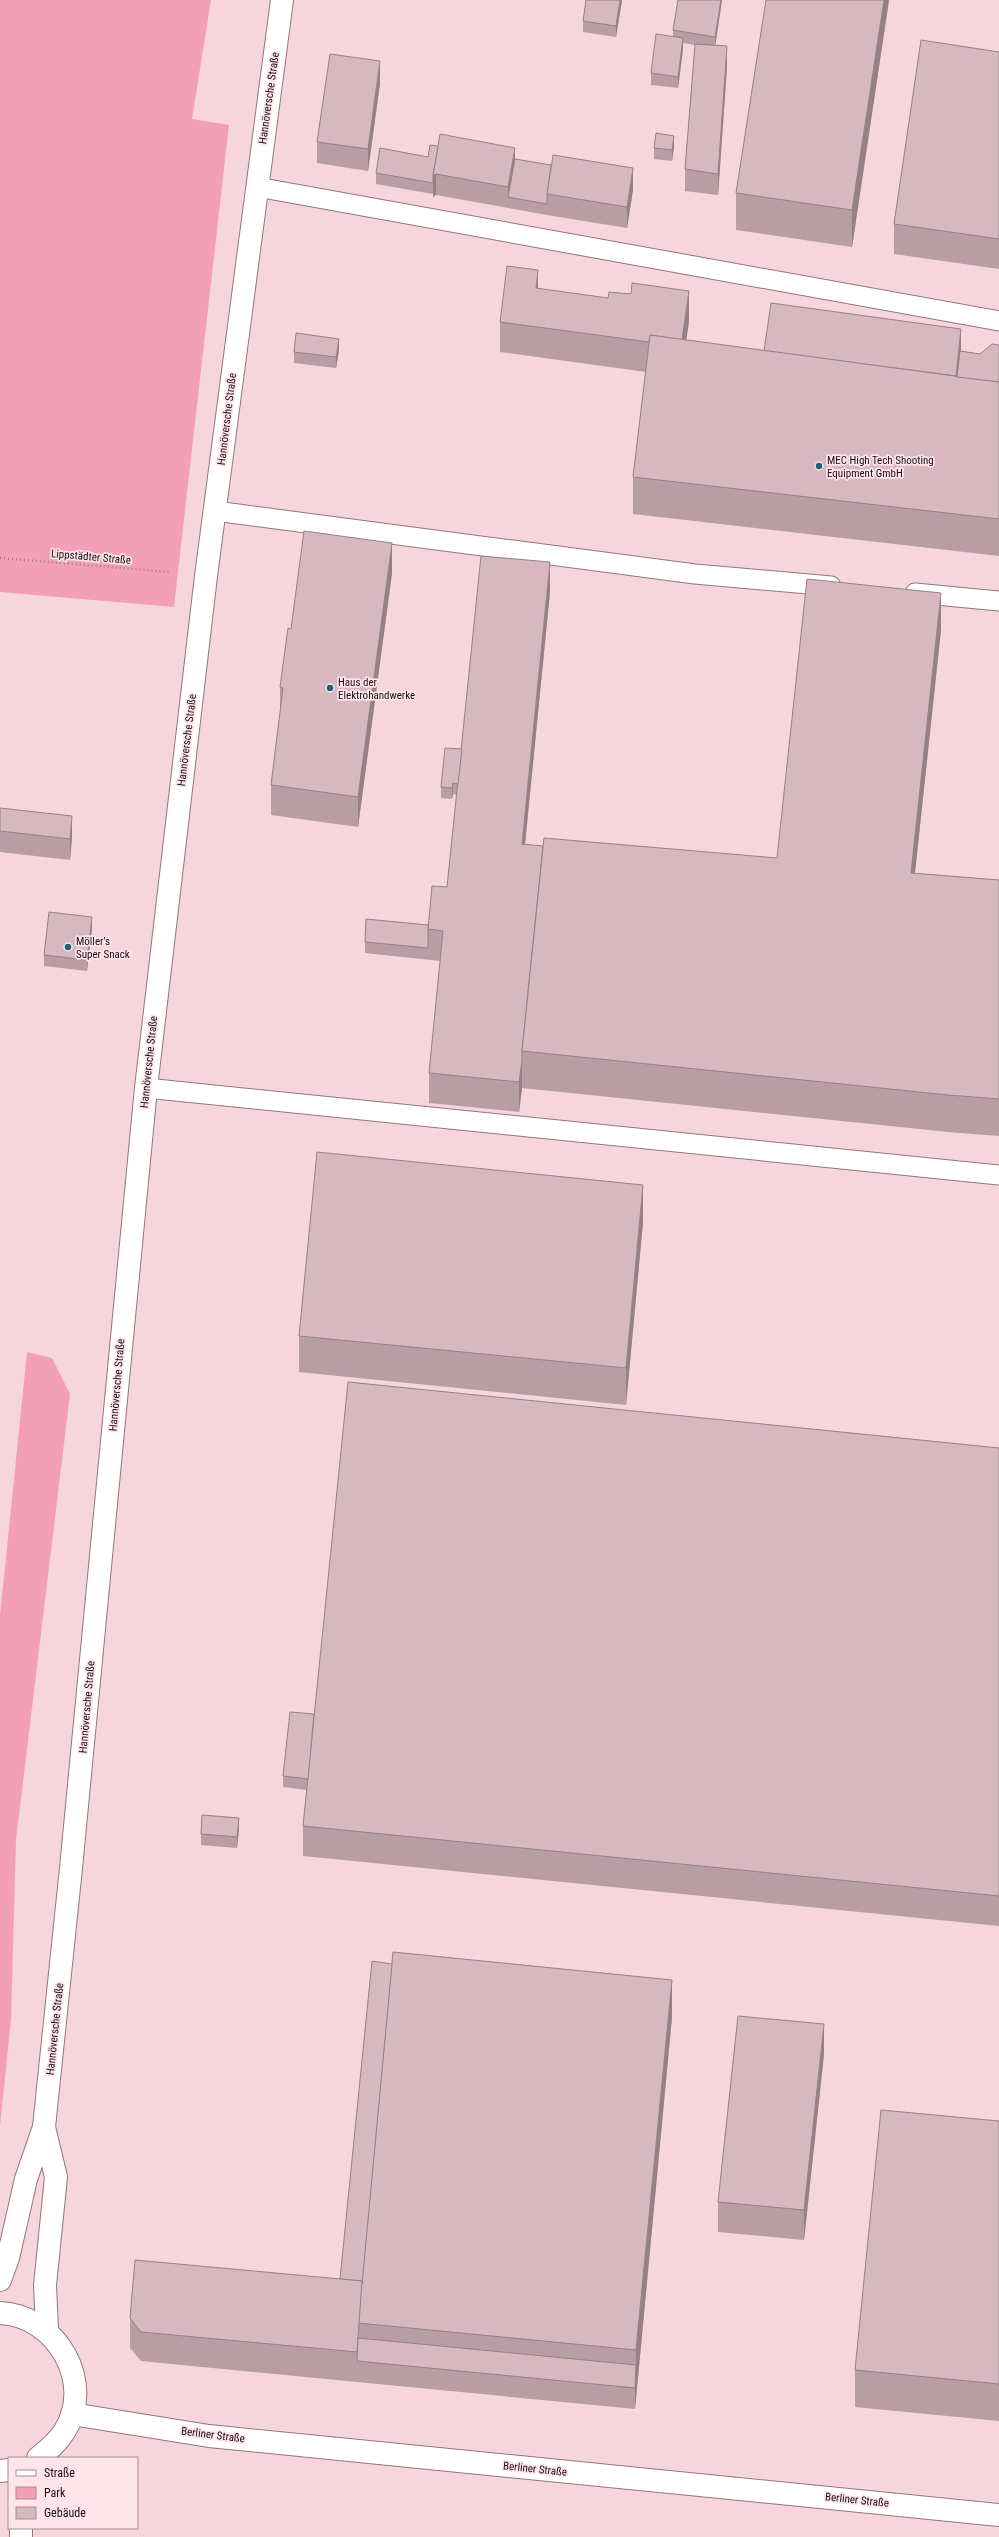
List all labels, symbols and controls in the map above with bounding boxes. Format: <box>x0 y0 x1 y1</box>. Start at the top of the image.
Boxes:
street label: Hannöversche Straße <box>256 51 282 145</box>
street label: Hannöversche Straße <box>215 372 239 466</box>
place label: MEC High Tech Shooting Equipment GmbH <box>827 454 934 480</box>
marker: MEC High Tech Shooting Equipment GmbH <box>814 461 824 471</box>
street label: Lippstädter Straße <box>51 547 131 567</box>
place label: Haus der Elektrohandwerke <box>338 676 415 702</box>
marker: Haus der Elektrohandwerke <box>325 683 335 693</box>
street label: Hannöversche Straße <box>175 693 199 787</box>
place label: Möller's Super Snack <box>76 935 130 961</box>
marker: Möller's Super Snack <box>63 942 73 952</box>
street label: Hannöversche Straße <box>138 1015 160 1109</box>
street label: Hannöversche Straße <box>106 1338 128 1432</box>
street label: Hannöversche Straße <box>76 1660 98 1754</box>
street label: Hannöversche Straße <box>44 1982 66 2076</box>
street label: Berliner Straße <box>180 2425 246 2445</box>
legend <box>8 2457 138 2529</box>
street label: Berliner Straße <box>502 2459 568 2479</box>
text: Straße <box>44 2466 75 2480</box>
text: Park <box>44 2486 66 2500</box>
street label: Berliner Straße <box>824 2490 890 2510</box>
text: Gebäude <box>44 2506 86 2520</box>

